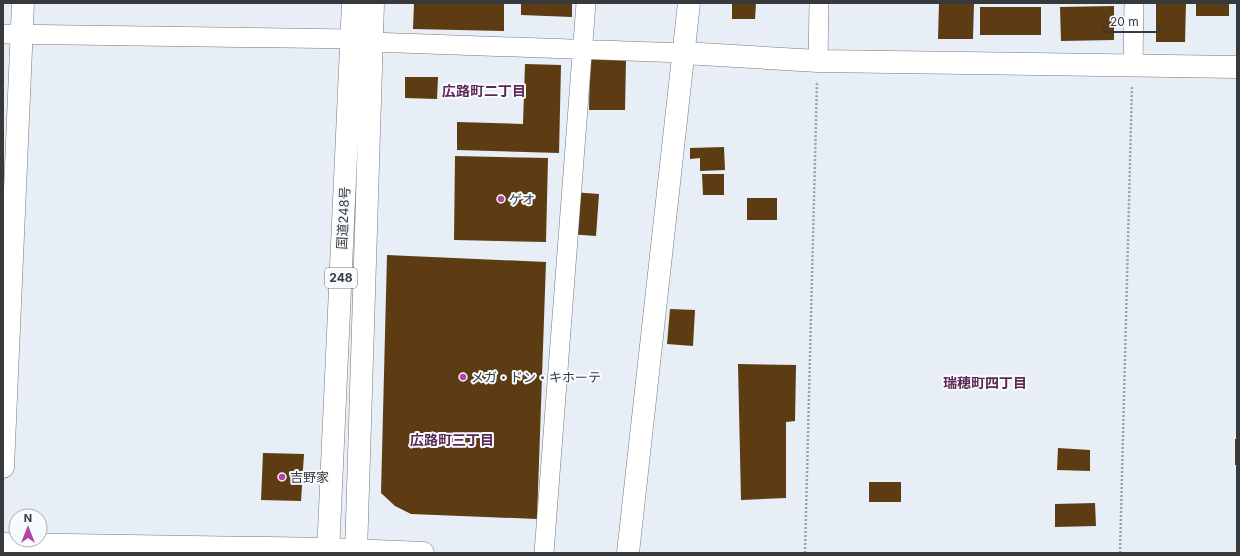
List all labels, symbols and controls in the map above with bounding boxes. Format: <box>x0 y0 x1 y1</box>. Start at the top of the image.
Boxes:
scale bar <box>1104 8 1159 34</box>
text: 20 m <box>1110 14 1139 29</box>
district label: 広路町二丁目 <box>442 82 526 99</box>
street label: 国道248号 <box>333 186 353 250</box>
place label: ゲオ <box>509 191 535 207</box>
marker: ゲオ <box>496 194 506 204</box>
road number: 248 <box>325 268 357 288</box>
place label: メガ・ドン・キホーテ <box>471 369 601 385</box>
marker: メガ・ドン・キホーテ <box>458 372 468 382</box>
district label: 瑞穂町四丁目 <box>943 374 1027 391</box>
district label: 広路町三丁目 <box>410 431 494 448</box>
place label: 吉野家 <box>290 469 329 485</box>
marker: 吉野家 <box>277 472 287 482</box>
north arrow <box>8 508 48 548</box>
text: N <box>24 511 32 525</box>

